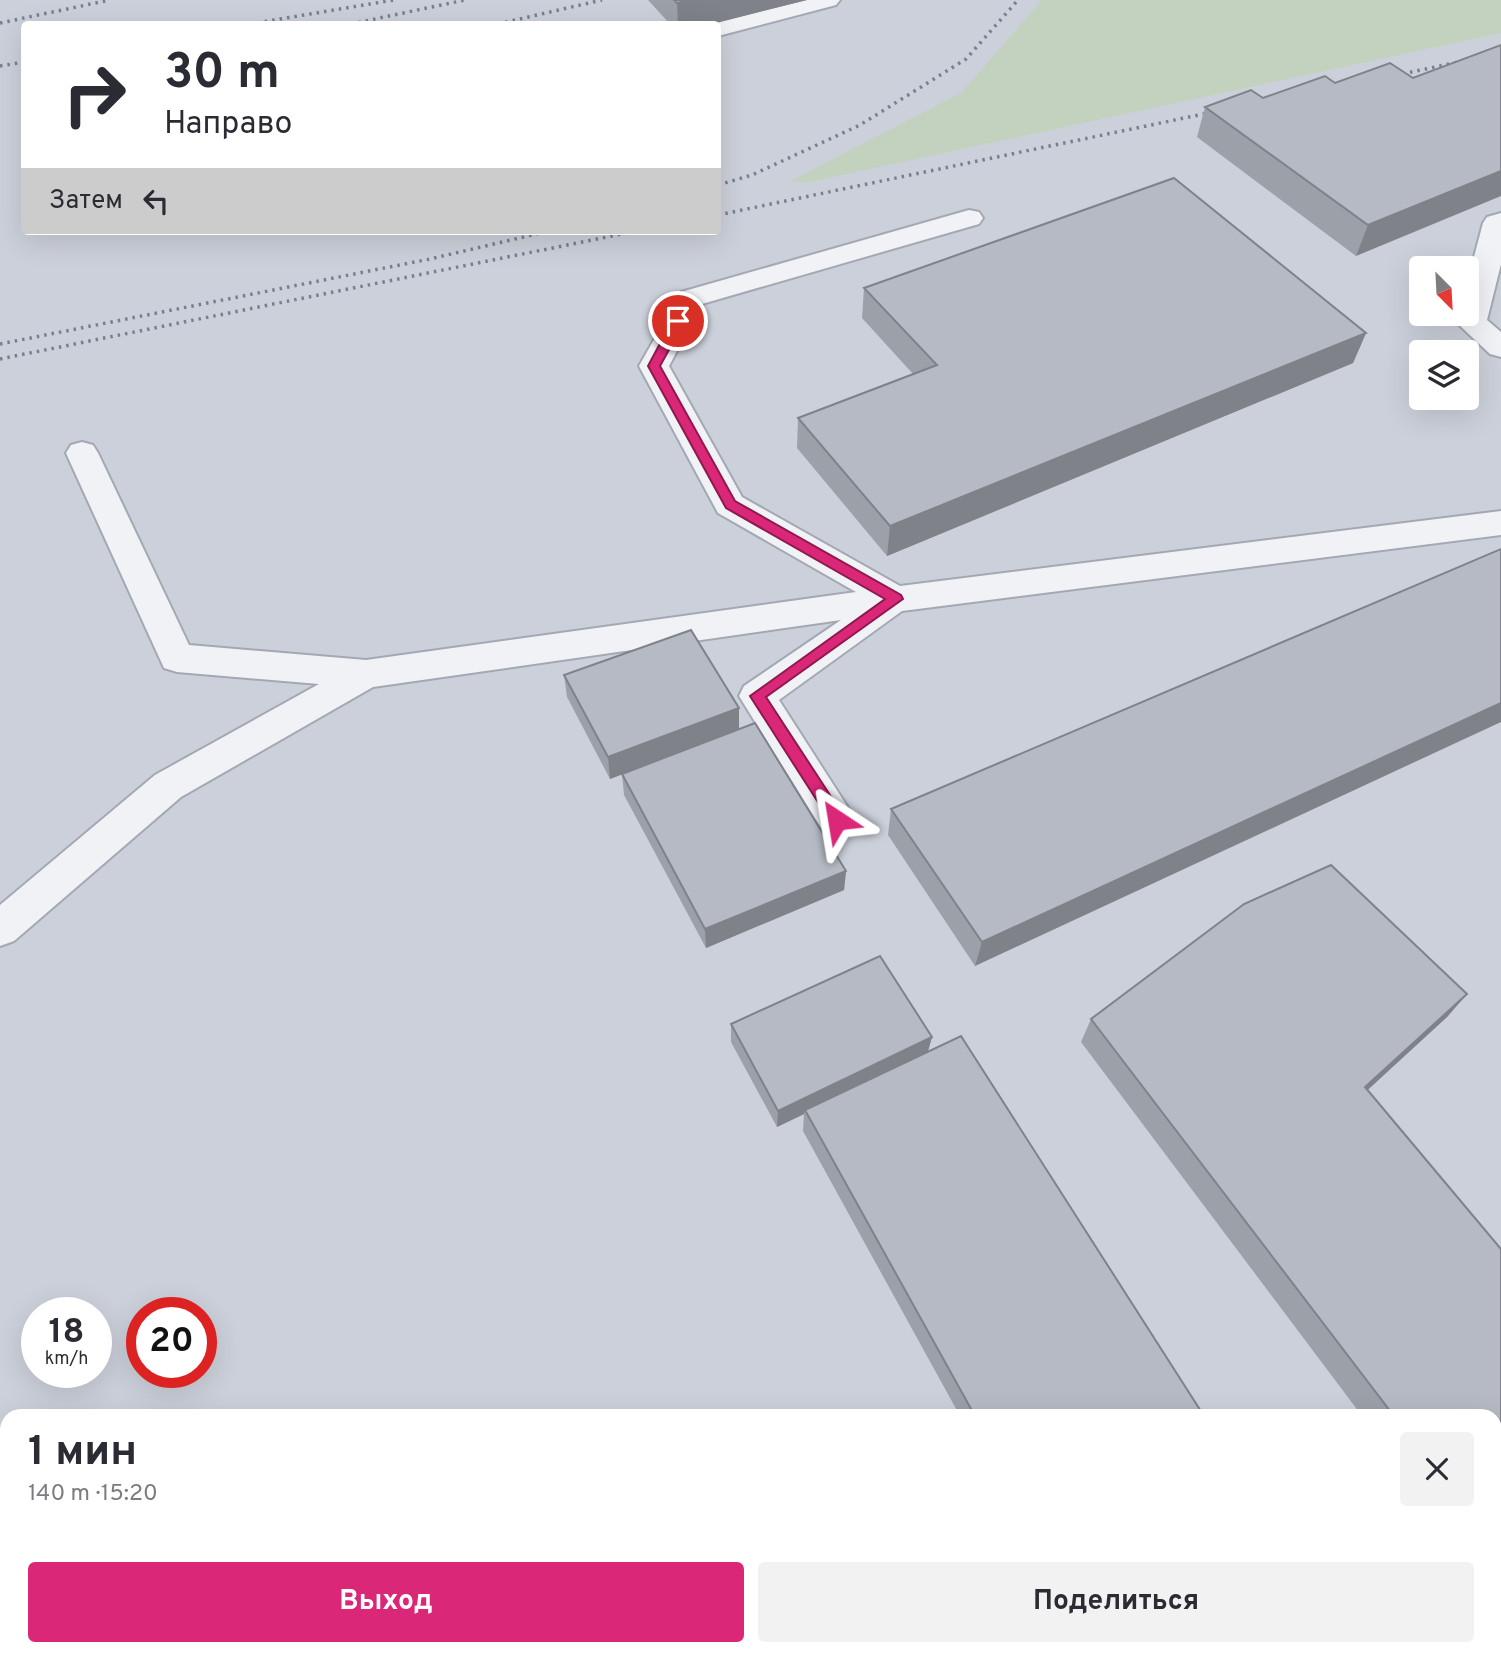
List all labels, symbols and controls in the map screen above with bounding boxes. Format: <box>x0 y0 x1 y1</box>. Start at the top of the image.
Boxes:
text: 30 m <box>164 44 280 106</box>
icon: right <box>49 49 140 140</box>
text: Направо <box>164 105 292 145</box>
icon: left <box>137 182 175 220</box>
text: Затем <box>49 185 123 218</box>
north arrow <box>1409 256 1479 326</box>
map controls <box>1409 256 1479 410</box>
pin <box>648 291 708 351</box>
icon: arrive <box>659 302 697 340</box>
button: layers <box>1409 340 1479 410</box>
position arrow <box>800 783 874 857</box>
speed limit sign: 20 <box>126 1297 217 1388</box>
text: 18 <box>48 1311 85 1355</box>
text: km/h <box>45 1348 88 1371</box>
text: 1 мин <box>28 1427 137 1480</box>
button: close <box>1400 1432 1474 1506</box>
text: 140 m · 15:20 <box>28 1480 158 1509</box>
button: Выход <box>28 1562 744 1642</box>
button: Поделиться <box>758 1562 1474 1642</box>

